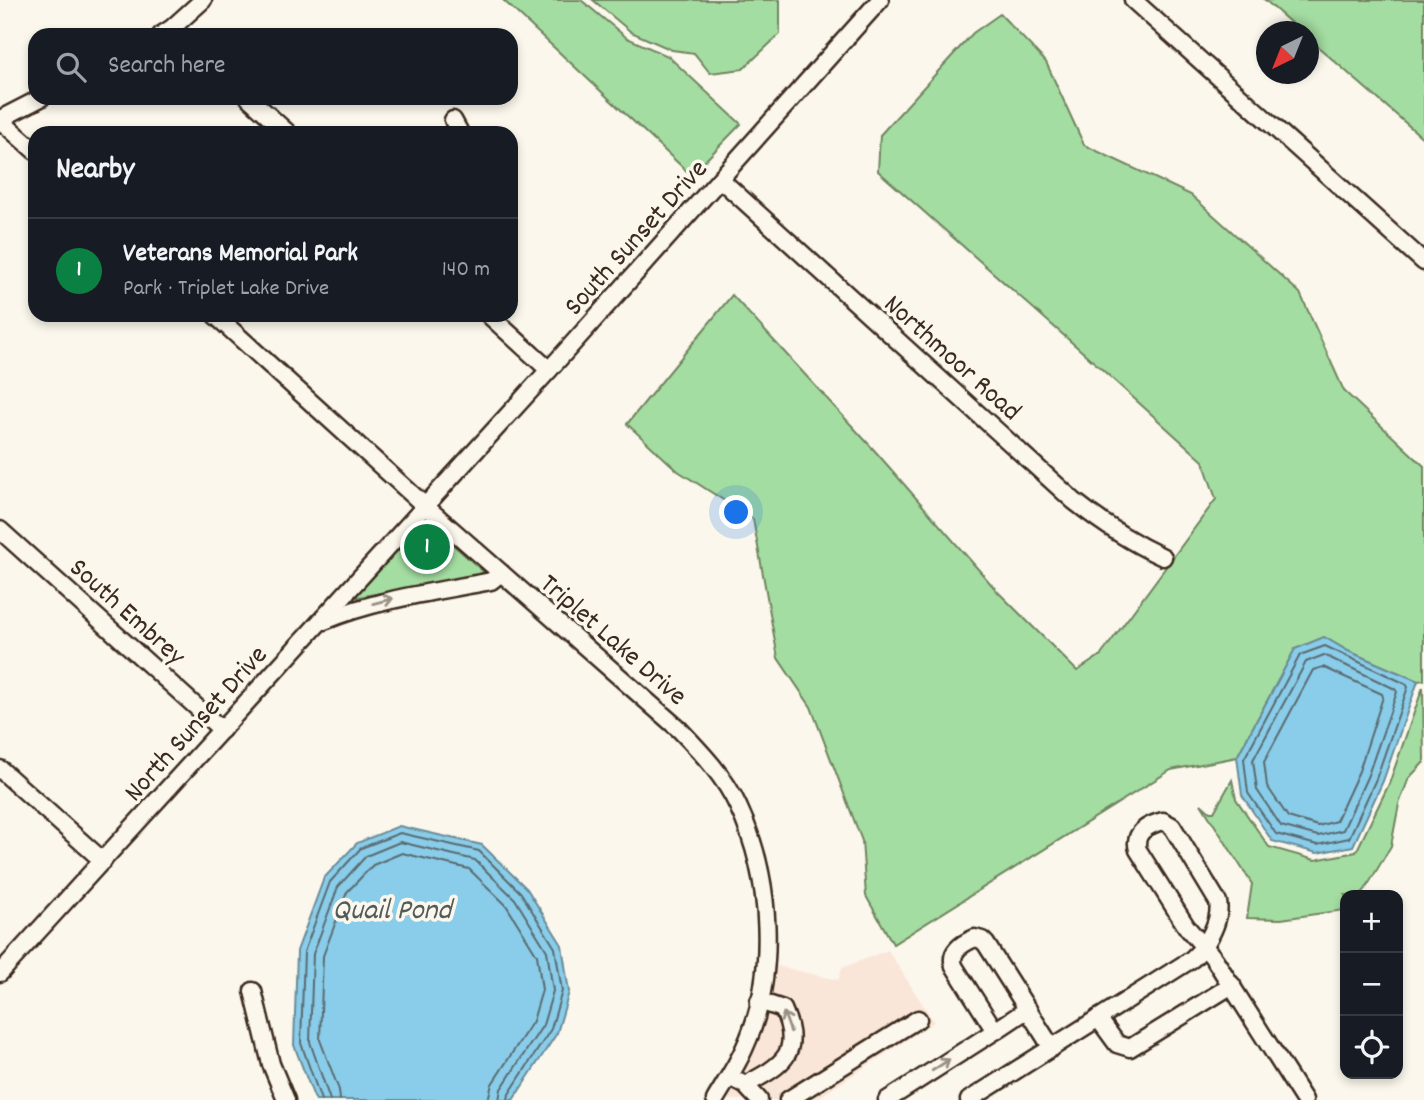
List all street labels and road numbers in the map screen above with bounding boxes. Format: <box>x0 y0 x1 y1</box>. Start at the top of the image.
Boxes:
street label: South Sunset Drive <box>556 152 719 327</box>
street label: Northmoor Road <box>873 287 1028 433</box>
street label: South Embrey <box>59 550 193 677</box>
street label: Triplet Lake Drive <box>529 566 694 717</box>
street label: North Sunset Drive <box>116 638 279 812</box>

